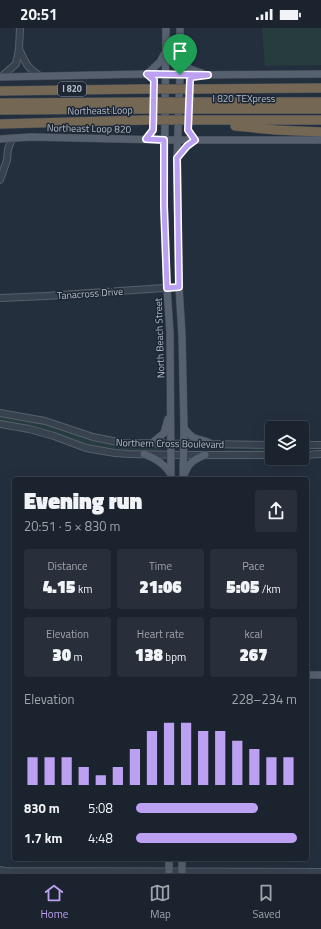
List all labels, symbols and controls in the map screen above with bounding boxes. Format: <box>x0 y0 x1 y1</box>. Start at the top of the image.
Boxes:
text: 20:51 <box>20 3 57 26</box>
pin <box>163 34 197 75</box>
icon: arrive <box>169 40 191 62</box>
road number: I 820 <box>58 82 86 96</box>
street label: I 820 TEXpress <box>212 91 276 106</box>
street label: Northeast Loop <box>67 102 133 119</box>
street label: Northeast Loop 820 <box>47 120 132 137</box>
street label: Tanacross Drive <box>57 284 124 303</box>
street label: North Beach Street <box>151 297 168 378</box>
map controls <box>265 421 309 465</box>
button: layers <box>265 421 309 465</box>
street label: Northern Cross Boulevard <box>116 435 224 452</box>
text: Evening run <box>24 484 142 518</box>
button: share <box>255 490 297 532</box>
text: 20:51 · 5 × 830 m <box>24 516 120 536</box>
text: Distance <box>47 558 88 574</box>
text: Time <box>149 558 172 574</box>
text: Pace <box>242 558 265 574</box>
text: 4.15 <box>43 574 75 600</box>
text: 21:06 <box>139 574 182 600</box>
text: 5:05 <box>226 574 259 600</box>
text: km <box>75 581 92 597</box>
text: /km <box>259 581 281 597</box>
text: Elevation <box>46 626 89 642</box>
text: Heart rate <box>137 626 184 642</box>
text: kcal <box>245 626 262 642</box>
text: 30 <box>52 642 71 668</box>
text: 138 <box>135 642 163 668</box>
text: 267 <box>239 642 268 668</box>
text: m <box>71 649 83 665</box>
text: bpm <box>163 649 186 665</box>
text: Elevation <box>24 689 75 709</box>
text: 228–234 m <box>231 689 297 709</box>
text: 830 m <box>24 798 60 818</box>
text: 5:08 <box>88 798 113 818</box>
text: 1.7 km <box>24 828 62 848</box>
text: 4:48 <box>88 828 113 848</box>
tab: Home <box>41 882 68 922</box>
tab: Map <box>149 882 171 922</box>
tab: Saved <box>252 882 280 922</box>

